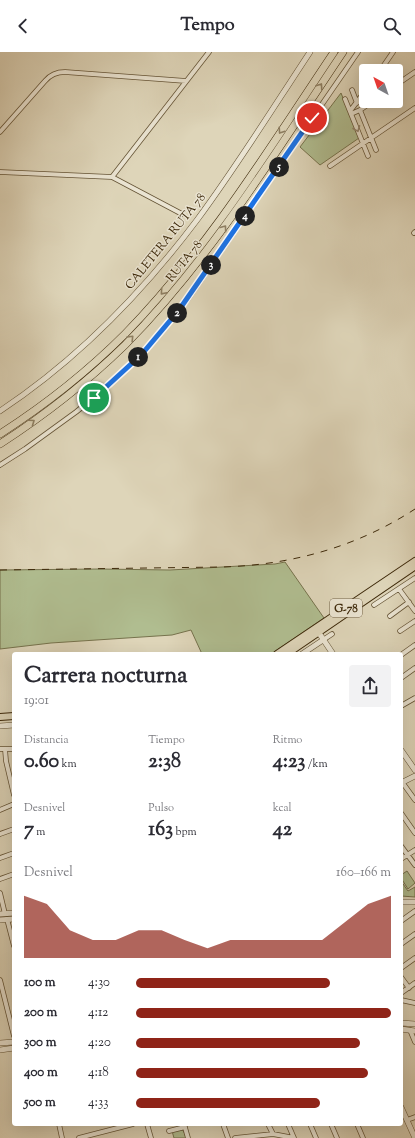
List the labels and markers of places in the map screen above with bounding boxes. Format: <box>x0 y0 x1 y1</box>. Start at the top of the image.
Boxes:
pin <box>295 101 329 135</box>
pin: 5 <box>269 157 289 177</box>
pin: 4 <box>235 206 255 226</box>
pin: 3 <box>201 255 221 275</box>
pin: 2 <box>167 303 187 323</box>
pin: 1 <box>128 347 148 367</box>
pin <box>77 381 111 415</box>

